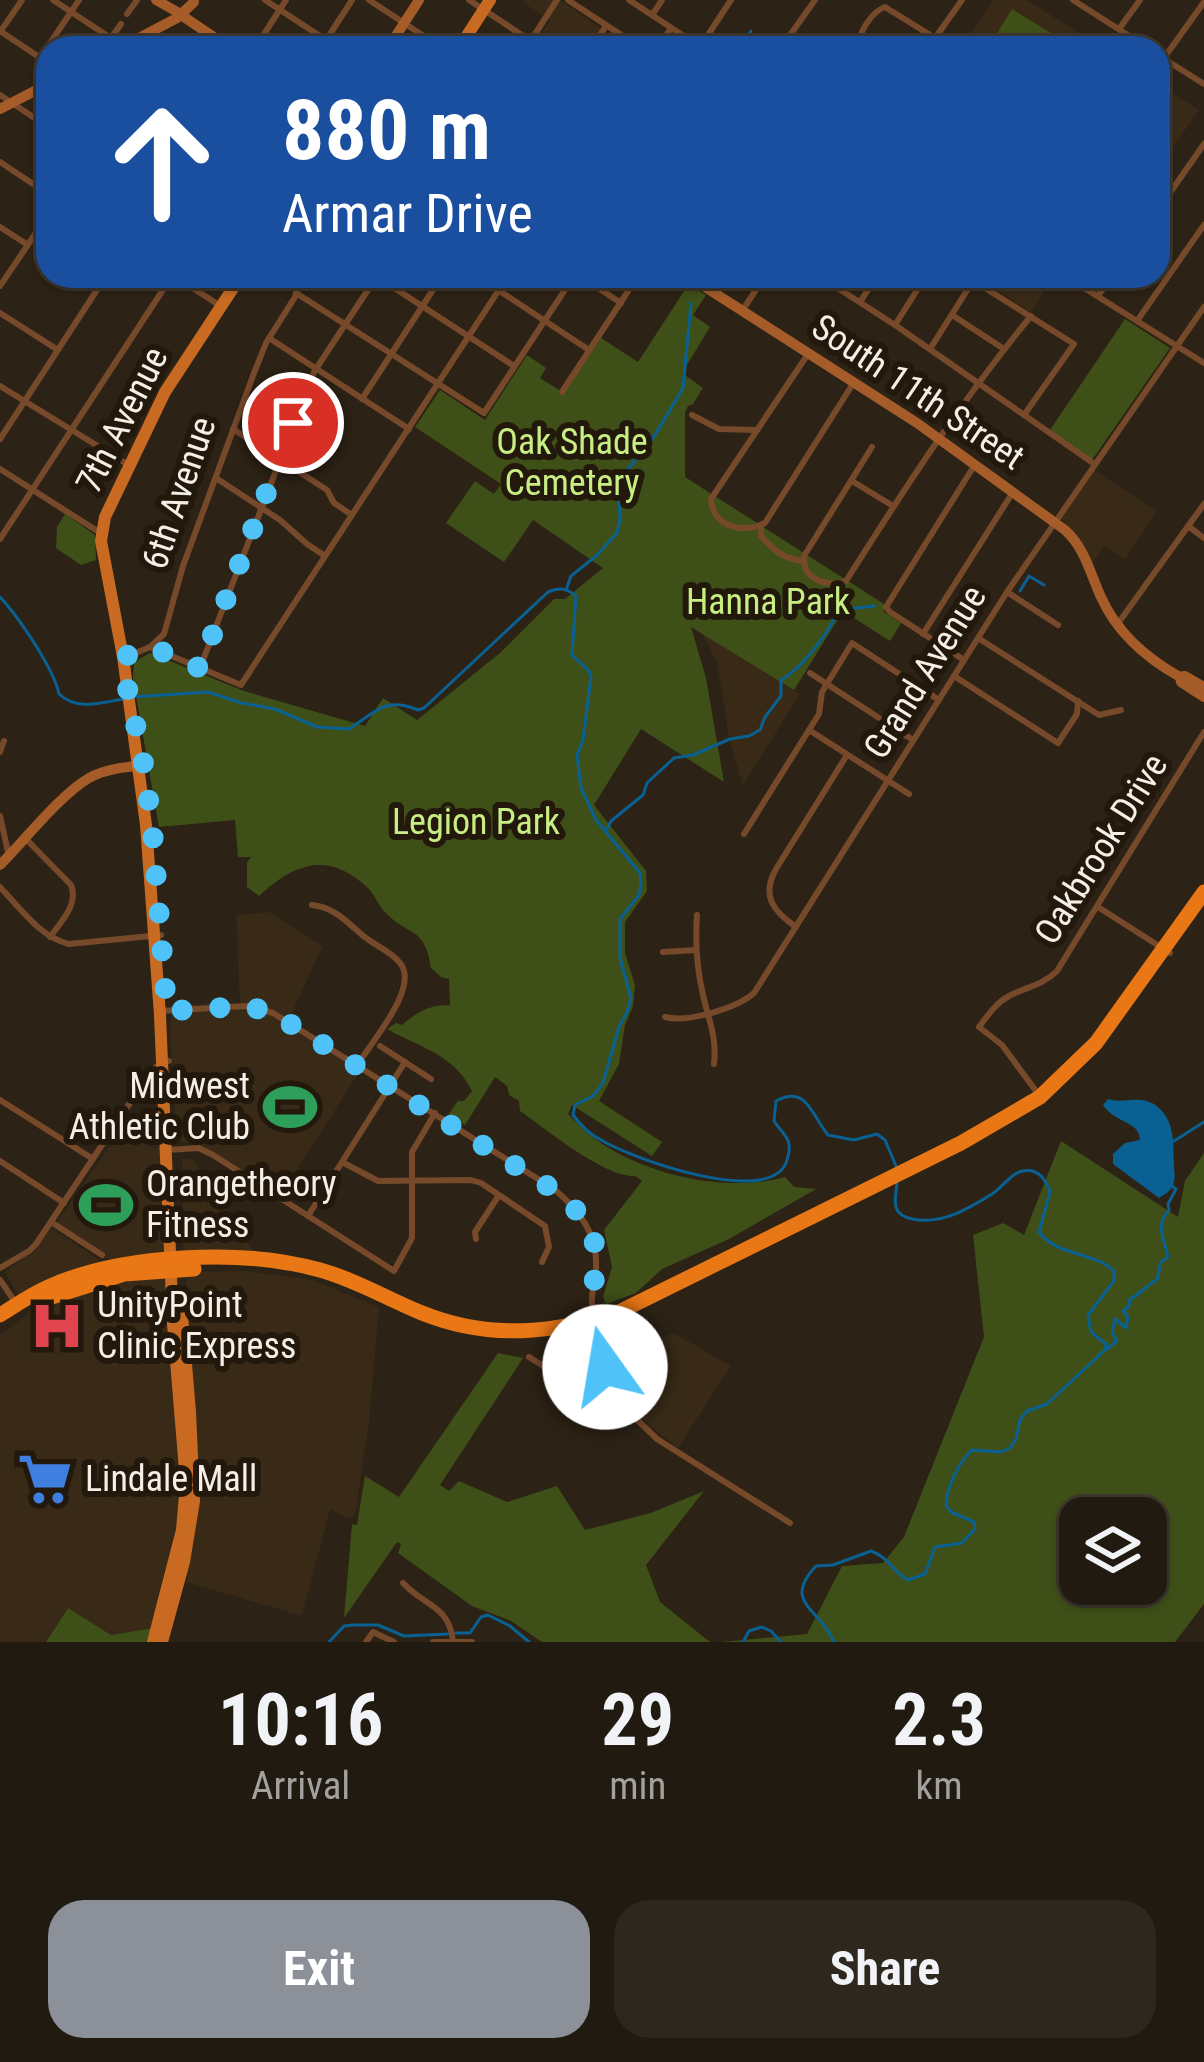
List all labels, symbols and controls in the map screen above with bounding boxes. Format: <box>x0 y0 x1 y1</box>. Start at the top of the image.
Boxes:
text: 880 m <box>282 81 491 180</box>
icon: ahead <box>84 84 240 240</box>
text: Armar Drive <box>282 182 533 245</box>
street label: South 11th Street <box>804 306 1032 478</box>
street label: 7th Avenue <box>67 340 177 500</box>
pin <box>242 372 344 474</box>
icon: arrive <box>260 390 326 456</box>
street label: 6th Avenue <box>133 412 225 574</box>
park label: Oak Shade Cemetery <box>496 421 648 504</box>
street label: Grand Avenue <box>855 578 995 766</box>
park label: Hanna Park <box>686 581 850 623</box>
street label: Oakbrook Drive <box>1026 746 1176 952</box>
park label: Legion Park <box>392 801 560 843</box>
place label: Midwest Athletic Club <box>69 1065 250 1148</box>
sports icon: Midwest Athletic Club <box>261 1078 319 1136</box>
place label: Orangetheory Fitness <box>146 1163 336 1246</box>
sports icon: Orangetheory Fitness <box>77 1176 135 1234</box>
place label: UnityPoint Clinic Express <box>97 1284 296 1367</box>
hospital icon: UnityPoint Clinic Express <box>28 1297 86 1355</box>
position arrow <box>542 1304 668 1430</box>
supermarket icon: Lindale Mall <box>16 1450 74 1508</box>
place label: Lindale Mall <box>85 1458 257 1500</box>
map controls <box>1059 1497 1167 1605</box>
button: layers <box>1059 1497 1167 1605</box>
text: 10:16 <box>218 1678 383 1763</box>
text: 29 <box>601 1678 674 1763</box>
text: 2.3 <box>892 1678 986 1763</box>
text: Arrival <box>251 1763 350 1809</box>
text: min <box>609 1763 666 1809</box>
text: km <box>916 1763 963 1809</box>
button: Exit <box>48 1900 590 2038</box>
button: Share <box>614 1900 1156 2038</box>

